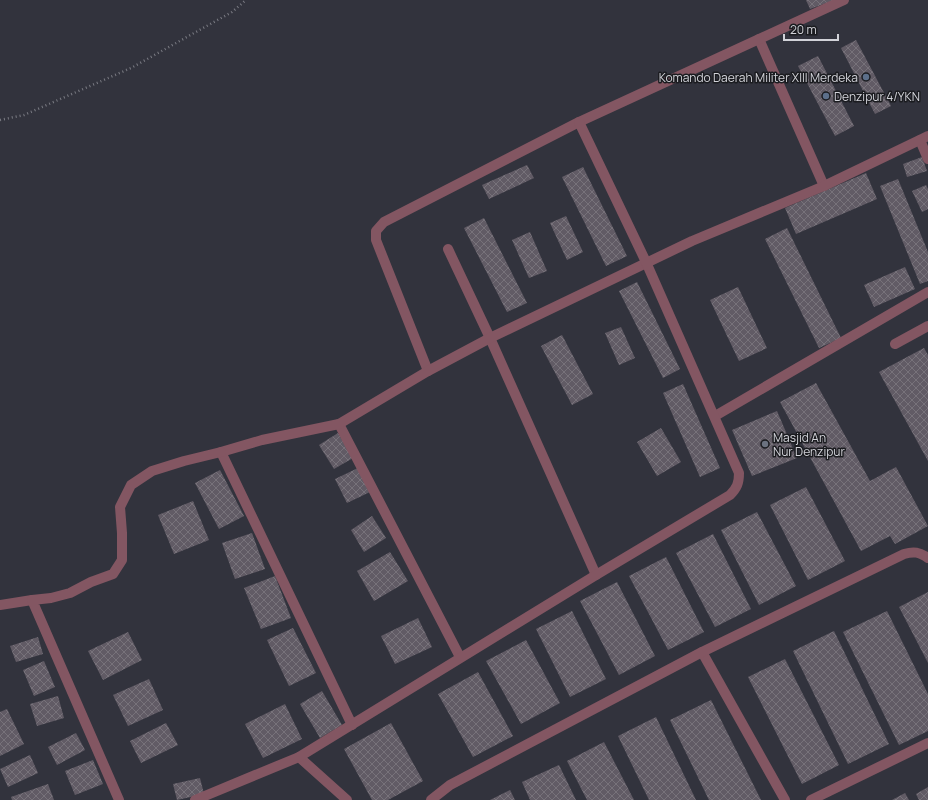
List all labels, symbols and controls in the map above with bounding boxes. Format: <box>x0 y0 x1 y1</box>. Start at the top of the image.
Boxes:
scale bar <box>784 16 838 42</box>
text: 20 m <box>790 21 817 38</box>
place label: Komando Daerah Militer XIII Merdeka <box>659 69 858 86</box>
marker: Komando Daerah Militer XIII Merdeka <box>861 72 871 82</box>
place label: Denzipur 4/YKN <box>834 88 920 105</box>
marker: Denzipur 4/YKN <box>821 91 831 101</box>
place label: Masjid An Nur Denzipur <box>773 429 845 460</box>
marker: Masjid An Nur Denzipur <box>760 439 770 449</box>

